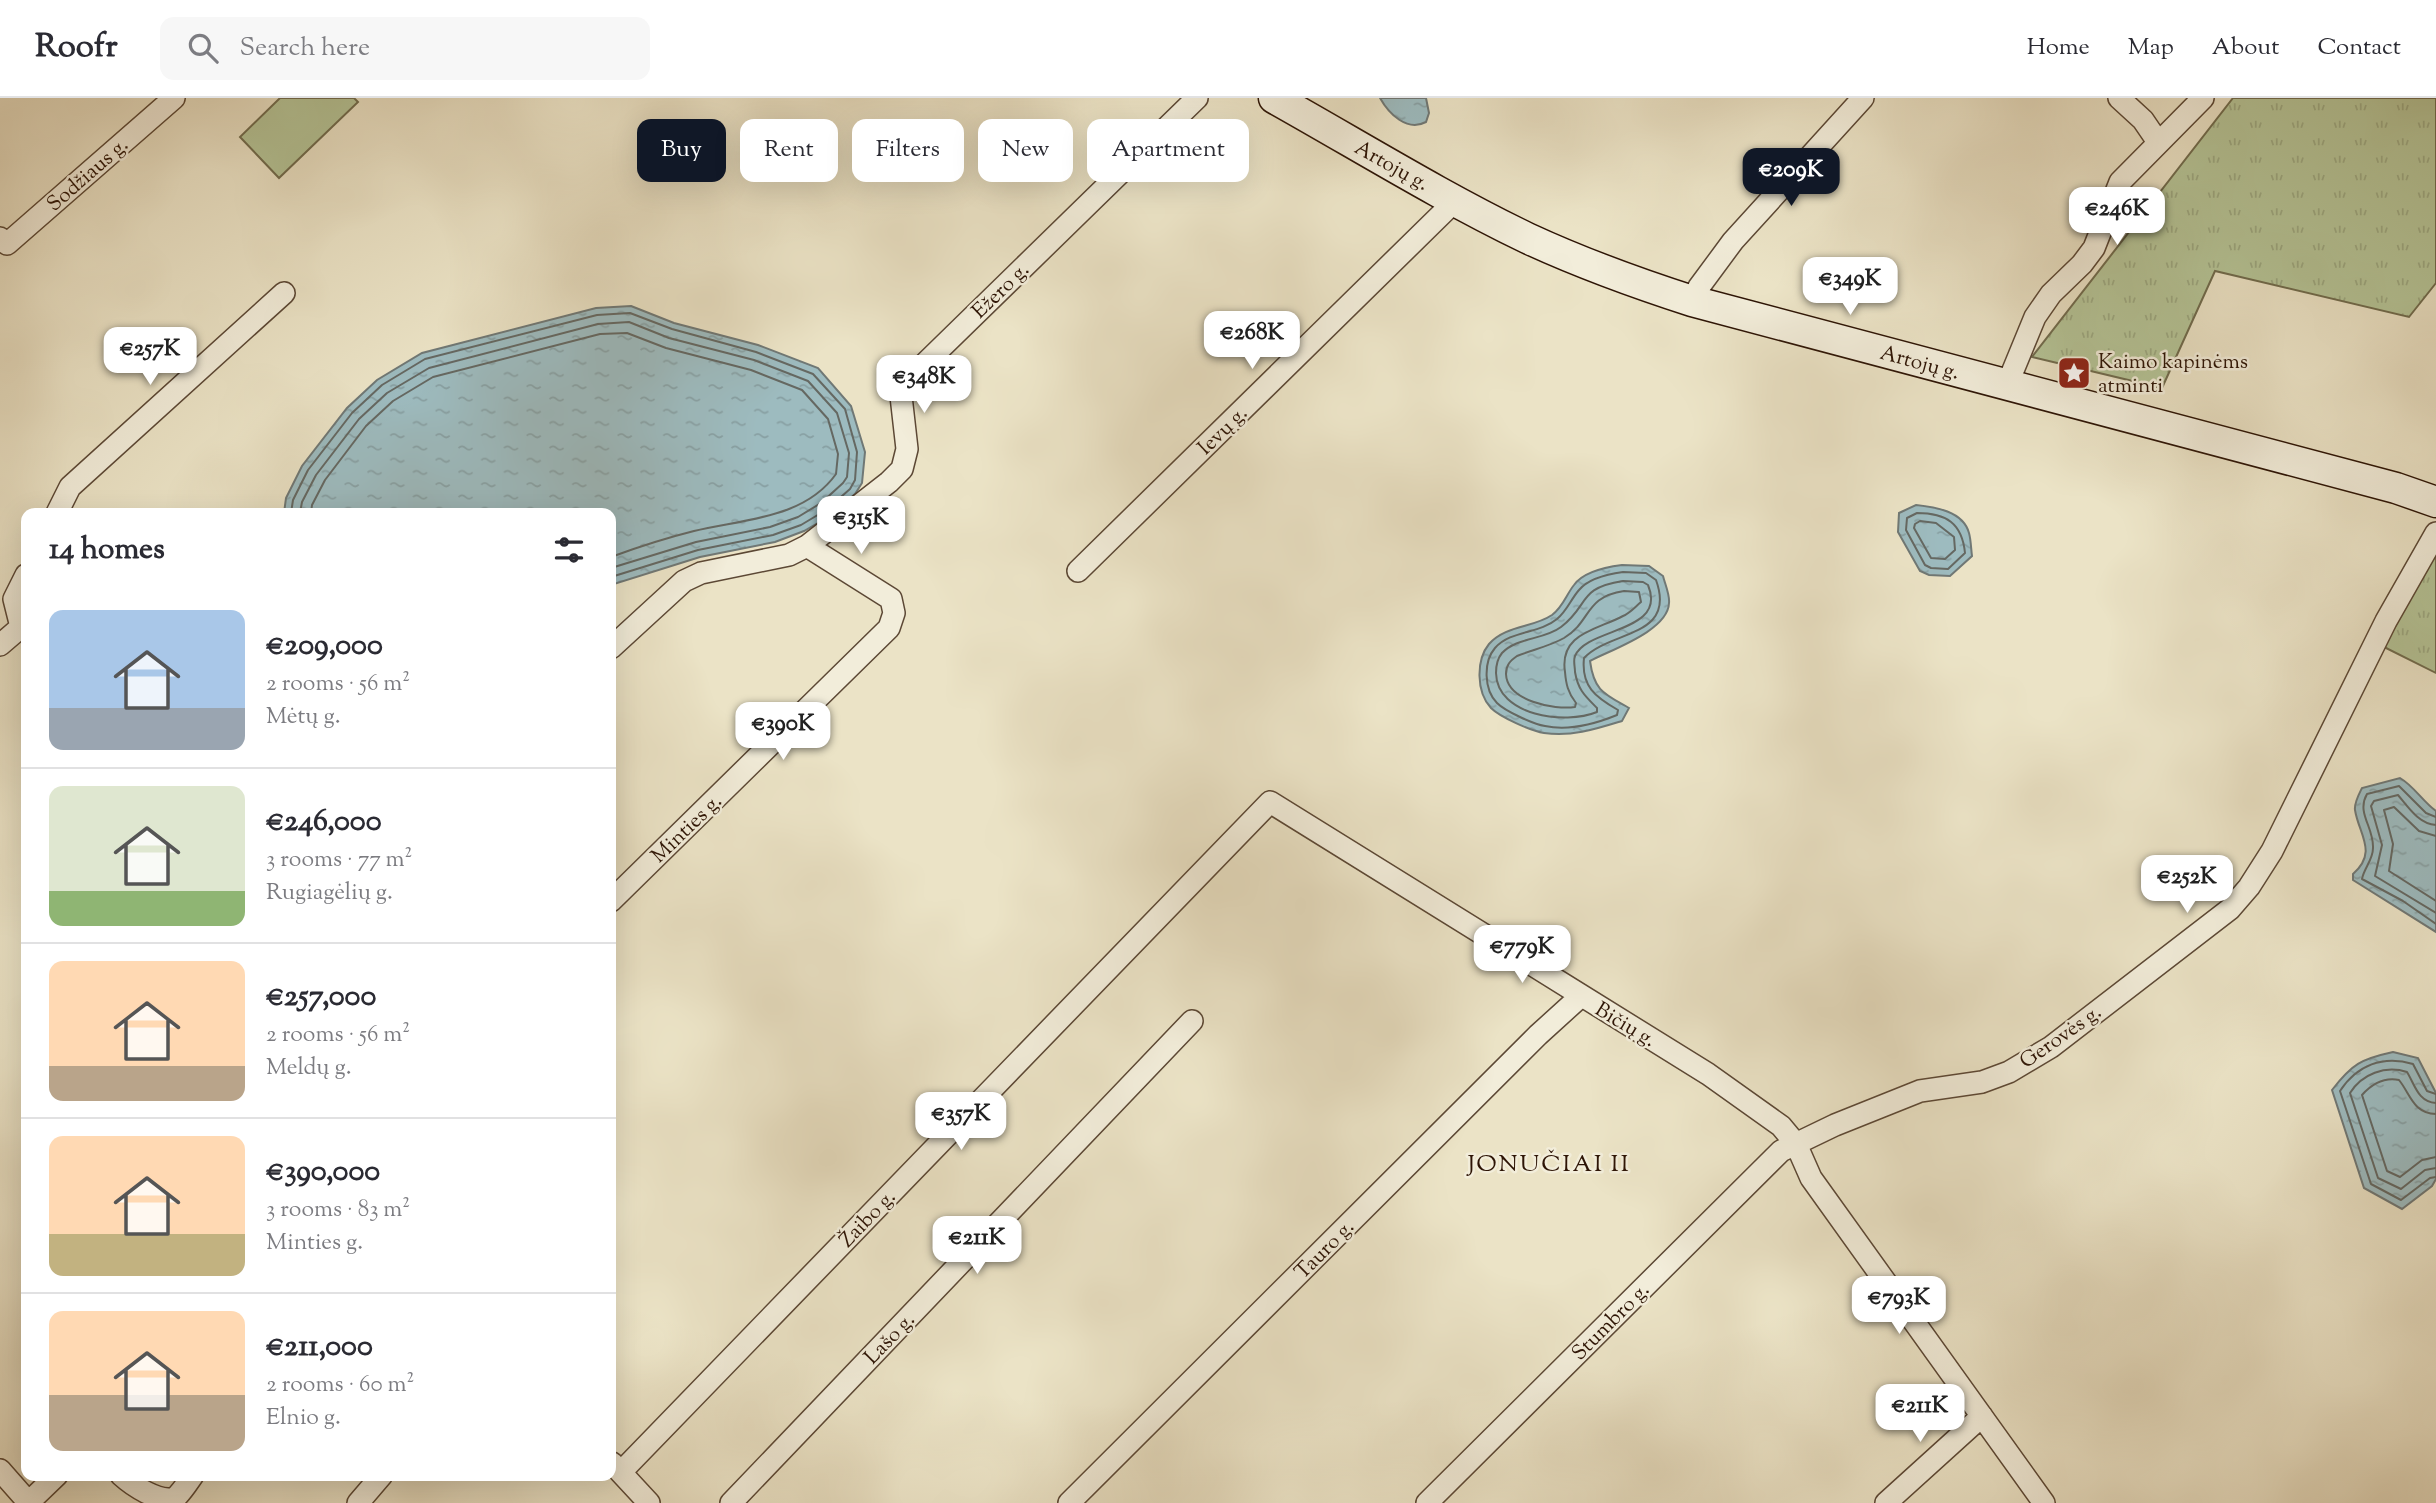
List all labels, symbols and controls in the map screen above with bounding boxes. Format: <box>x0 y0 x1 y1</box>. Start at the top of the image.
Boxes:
search box <box>160 17 650 80</box>
text: Roofr <box>35 24 118 72</box>
icon: search <box>184 29 222 67</box>
text: Search here <box>240 30 370 67</box>
text: Home <box>2027 31 2090 65</box>
text: Map <box>2128 31 2174 65</box>
text: About <box>2212 31 2279 65</box>
text: Contact <box>2317 31 2401 65</box>
chip: Buy <box>637 119 726 182</box>
chip: Rent <box>740 119 838 182</box>
chip: Filters <box>852 119 964 182</box>
chip: New <box>978 119 1073 182</box>
chip: Apartment <box>1087 119 1249 182</box>
street label: Sodžiaus g. <box>41 132 136 219</box>
street label: Artojų g. <box>1348 134 1434 199</box>
pin: €209K <box>1742 148 1840 208</box>
text: €209K <box>1759 154 1823 187</box>
pin: €246K <box>2068 188 2166 247</box>
text: €246K <box>2085 193 2149 226</box>
street label: Ežero g. <box>966 256 1037 326</box>
pin: €349K <box>1801 258 1899 317</box>
text: €349K <box>1819 263 1881 296</box>
pin: €268K <box>1203 312 1301 371</box>
text: €268K <box>1220 317 1284 350</box>
pin: €257K <box>101 328 199 387</box>
text: €257K <box>120 333 180 366</box>
street label: Artojų g. <box>1876 339 1962 389</box>
place label: Kaimo kapinėms atminti <box>2098 348 2248 402</box>
place icon: Kaimo kapinėms atminti <box>2055 354 2093 392</box>
pin: €348K <box>875 356 973 415</box>
text: €348K <box>892 361 956 394</box>
street label: Ievų g. <box>1192 400 1255 463</box>
pin: €315K <box>812 496 910 556</box>
text: €315K <box>833 502 889 535</box>
text: 14 homes <box>49 529 165 572</box>
icon: filters <box>550 531 588 569</box>
text: €209,000 <box>266 625 383 668</box>
icon: home <box>105 638 189 722</box>
text: 2 rooms · 56 m² <box>266 668 410 701</box>
text: Mėtų g. <box>266 701 340 734</box>
pin: €390K <box>734 702 832 762</box>
text: €390K <box>751 708 815 741</box>
street label: Minties g. <box>645 788 730 871</box>
text: €246,000 <box>266 801 382 844</box>
icon: home <box>105 814 189 898</box>
text: 3 rooms · 77 m² <box>266 844 412 877</box>
pin: €252K <box>2138 856 2236 915</box>
text: €252K <box>2157 861 2217 894</box>
text: Rugiagėlių g. <box>266 877 393 910</box>
pin: €779K <box>1473 926 1571 985</box>
text: €779K <box>1490 931 1554 964</box>
text: €257,000 <box>266 976 376 1019</box>
icon: home <box>105 989 189 1073</box>
street label: Bičių g. <box>1589 996 1661 1056</box>
street label: Gerovės g. <box>2014 998 2108 1077</box>
text: 2 rooms · 56 m² <box>266 1019 410 1052</box>
text: Meldų g. <box>266 1052 352 1085</box>
pin: €357K <box>912 1093 1010 1152</box>
text: €357K <box>931 1098 991 1131</box>
district label: JONUČIAI II <box>1465 1148 1631 1182</box>
text: €390,000 <box>266 1151 380 1194</box>
icon: home <box>105 1164 189 1248</box>
street label: Žaibo g. <box>833 1184 904 1255</box>
text: 3 rooms · 83 m² <box>266 1194 410 1227</box>
street label: Tauro g. <box>1289 1214 1362 1287</box>
pin: €211K <box>928 1216 1026 1276</box>
text: €211K <box>949 1222 1005 1255</box>
text: Minties g. <box>266 1227 363 1260</box>
pin: €793K <box>1850 1276 1948 1336</box>
street label: Stumbro g. <box>1566 1277 1657 1368</box>
text: €793K <box>1868 1282 1930 1315</box>
street label: Lašo g. <box>858 1307 923 1372</box>
text: €211,000 <box>266 1326 373 1369</box>
icon: home <box>105 1339 189 1423</box>
text: 2 rooms · 60 m² <box>266 1369 414 1402</box>
pin: €211K <box>1871 1384 1969 1444</box>
text: €211K <box>1892 1390 1948 1423</box>
text: Elnio g. <box>266 1402 341 1435</box>

